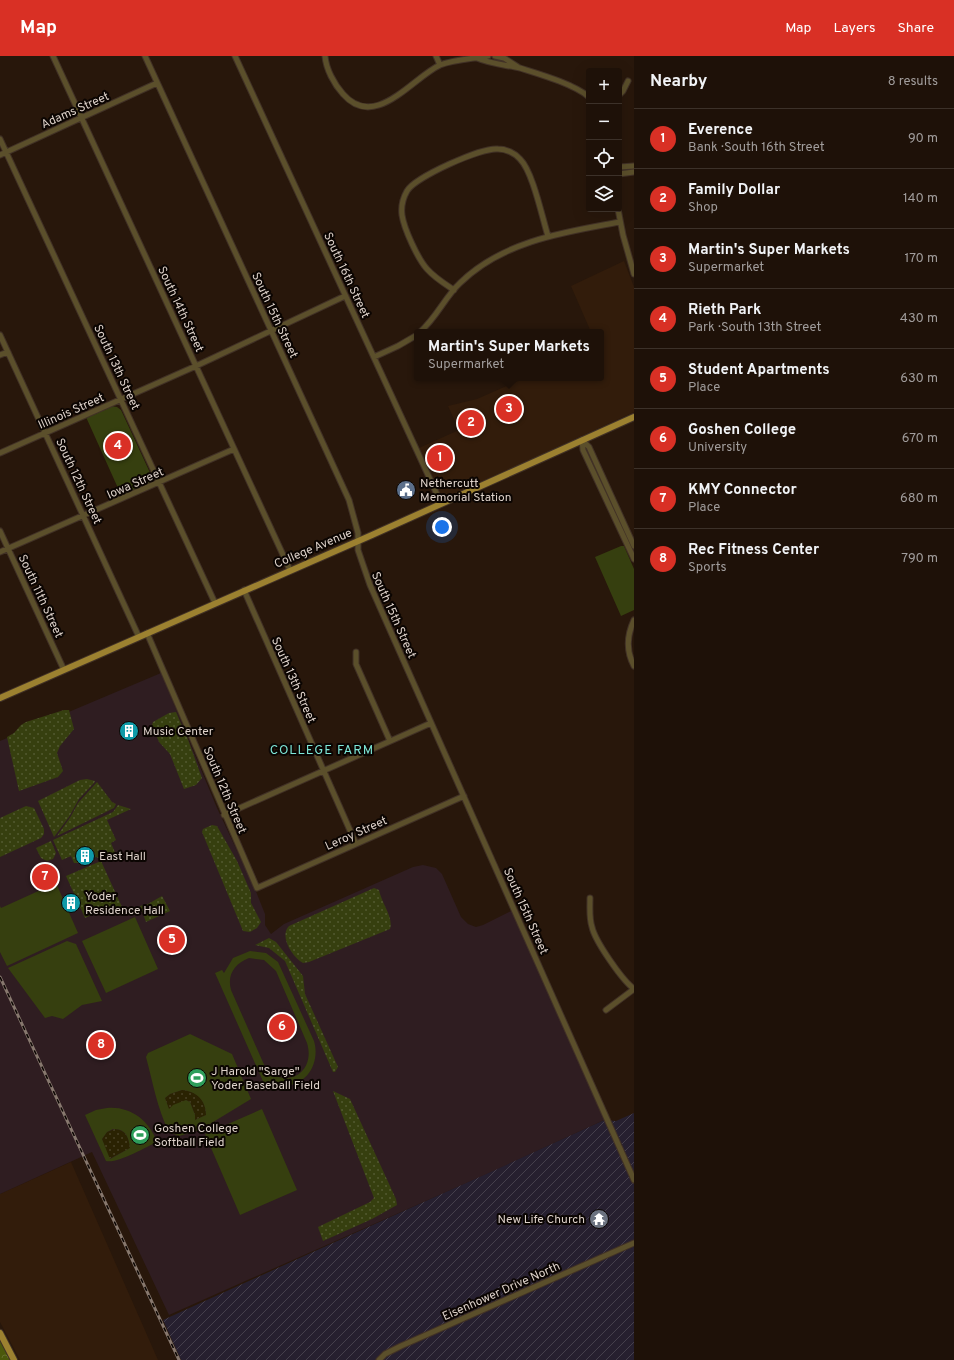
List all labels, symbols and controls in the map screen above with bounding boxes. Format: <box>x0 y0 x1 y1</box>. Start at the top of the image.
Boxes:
text: Map <box>20 16 57 40</box>
text: Map <box>785 20 811 37</box>
text: Layers <box>833 20 875 37</box>
text: Share <box>897 20 934 37</box>
map controls <box>586 68 622 212</box>
button: + <box>586 68 622 104</box>
text: Nearby <box>650 71 707 93</box>
text: 8 results <box>888 74 938 90</box>
street label: Adams Street <box>39 89 112 133</box>
button: − <box>586 104 622 140</box>
text: Everence <box>688 121 753 140</box>
text: 1 <box>660 131 666 147</box>
text: 90 m <box>908 131 938 147</box>
button: locate <box>586 140 622 176</box>
text: Bank · South 16th Street <box>688 140 825 156</box>
button: layers <box>586 176 622 212</box>
text: Family Dollar <box>688 181 780 200</box>
text: 2 <box>659 191 667 207</box>
text: 140 m <box>903 191 938 207</box>
text: Shop <box>688 200 718 216</box>
street label: South 16th Street <box>319 230 373 321</box>
text: Martin's Super Markets <box>688 241 850 260</box>
text: 3 <box>659 251 667 267</box>
text: 170 m <box>904 251 938 267</box>
text: Supermarket <box>688 260 764 276</box>
street label: South 14th Street <box>153 264 207 355</box>
street label: South 15th Street <box>247 270 301 361</box>
text: Rieth Park <box>688 301 761 320</box>
text: 4 <box>659 311 667 327</box>
text: 430 m <box>900 311 938 327</box>
text: Park · South 13th Street <box>688 320 821 336</box>
street label: South 13th Street <box>89 322 143 413</box>
popup <box>414 329 604 381</box>
text: Martin's Super Markets <box>428 338 590 357</box>
text: Supermarket <box>428 357 504 373</box>
text: Student Apartments <box>688 361 830 380</box>
text: 5 <box>659 371 667 387</box>
text: 630 m <box>900 371 938 387</box>
text: Place <box>688 380 720 396</box>
street label: Illinois Street <box>36 390 107 434</box>
pin: 3 <box>496 394 522 424</box>
pin: 2 <box>458 408 484 438</box>
text: Goshen College <box>688 421 796 440</box>
pin: 4 <box>105 431 131 461</box>
text: 6 <box>659 431 667 447</box>
text: 670 m <box>902 431 938 447</box>
street label: South 12th Street <box>51 436 105 527</box>
text: University <box>688 440 747 456</box>
pin: 1 <box>427 443 453 473</box>
street label: Iowa Street <box>104 464 166 504</box>
place label: Nethercutt Memorial Station <box>420 476 512 506</box>
public building icon: Nethercutt Memorial Station <box>395 479 417 501</box>
text: KMY Connector <box>688 481 797 500</box>
text: 7 <box>660 491 666 507</box>
text: 680 m <box>900 491 938 507</box>
text: Place <box>688 500 720 516</box>
your location <box>432 517 452 537</box>
street label: College Avenue <box>272 525 355 573</box>
text: Rec Fitness Center <box>688 541 819 560</box>
text: 8 <box>659 551 667 567</box>
text: 790 m <box>901 551 938 567</box>
street label: South 11th Street <box>14 552 66 641</box>
text: Sports <box>688 560 727 576</box>
street label: South 15th Street <box>367 570 419 661</box>
street label: South 13th Street <box>267 635 319 726</box>
building icon: Music Center <box>118 720 140 742</box>
place label: Music Center <box>143 724 214 740</box>
district label: COLLEGE FARM <box>270 743 374 759</box>
street label: South 12th Street <box>199 744 250 836</box>
street label: Leroy Street <box>323 813 390 855</box>
building icon: East Hall <box>74 845 96 867</box>
place label: East Hall <box>99 849 146 865</box>
pin: 7 <box>32 862 58 892</box>
street label: South 15th Street <box>499 866 551 957</box>
place label: Yoder Residence Hall <box>85 889 164 919</box>
building icon: Yoder Residence Hall <box>60 892 82 914</box>
pin: 5 <box>159 925 185 955</box>
pin: 6 <box>269 1012 295 1042</box>
pin: 8 <box>88 1030 114 1060</box>
place label: J Harold "Sarge" Yoder Baseball Field <box>211 1064 320 1094</box>
sports icon: J Harold "Sarge" Yoder Baseball Field <box>186 1067 208 1089</box>
place label: Goshen College Softball Field <box>154 1121 238 1151</box>
sports icon: Goshen College Softball Field <box>129 1124 151 1146</box>
temple icon: New Life Church <box>588 1208 610 1230</box>
place label: New Life Church <box>498 1212 585 1228</box>
street label: Eisenhower Drive North <box>440 1259 563 1325</box>

